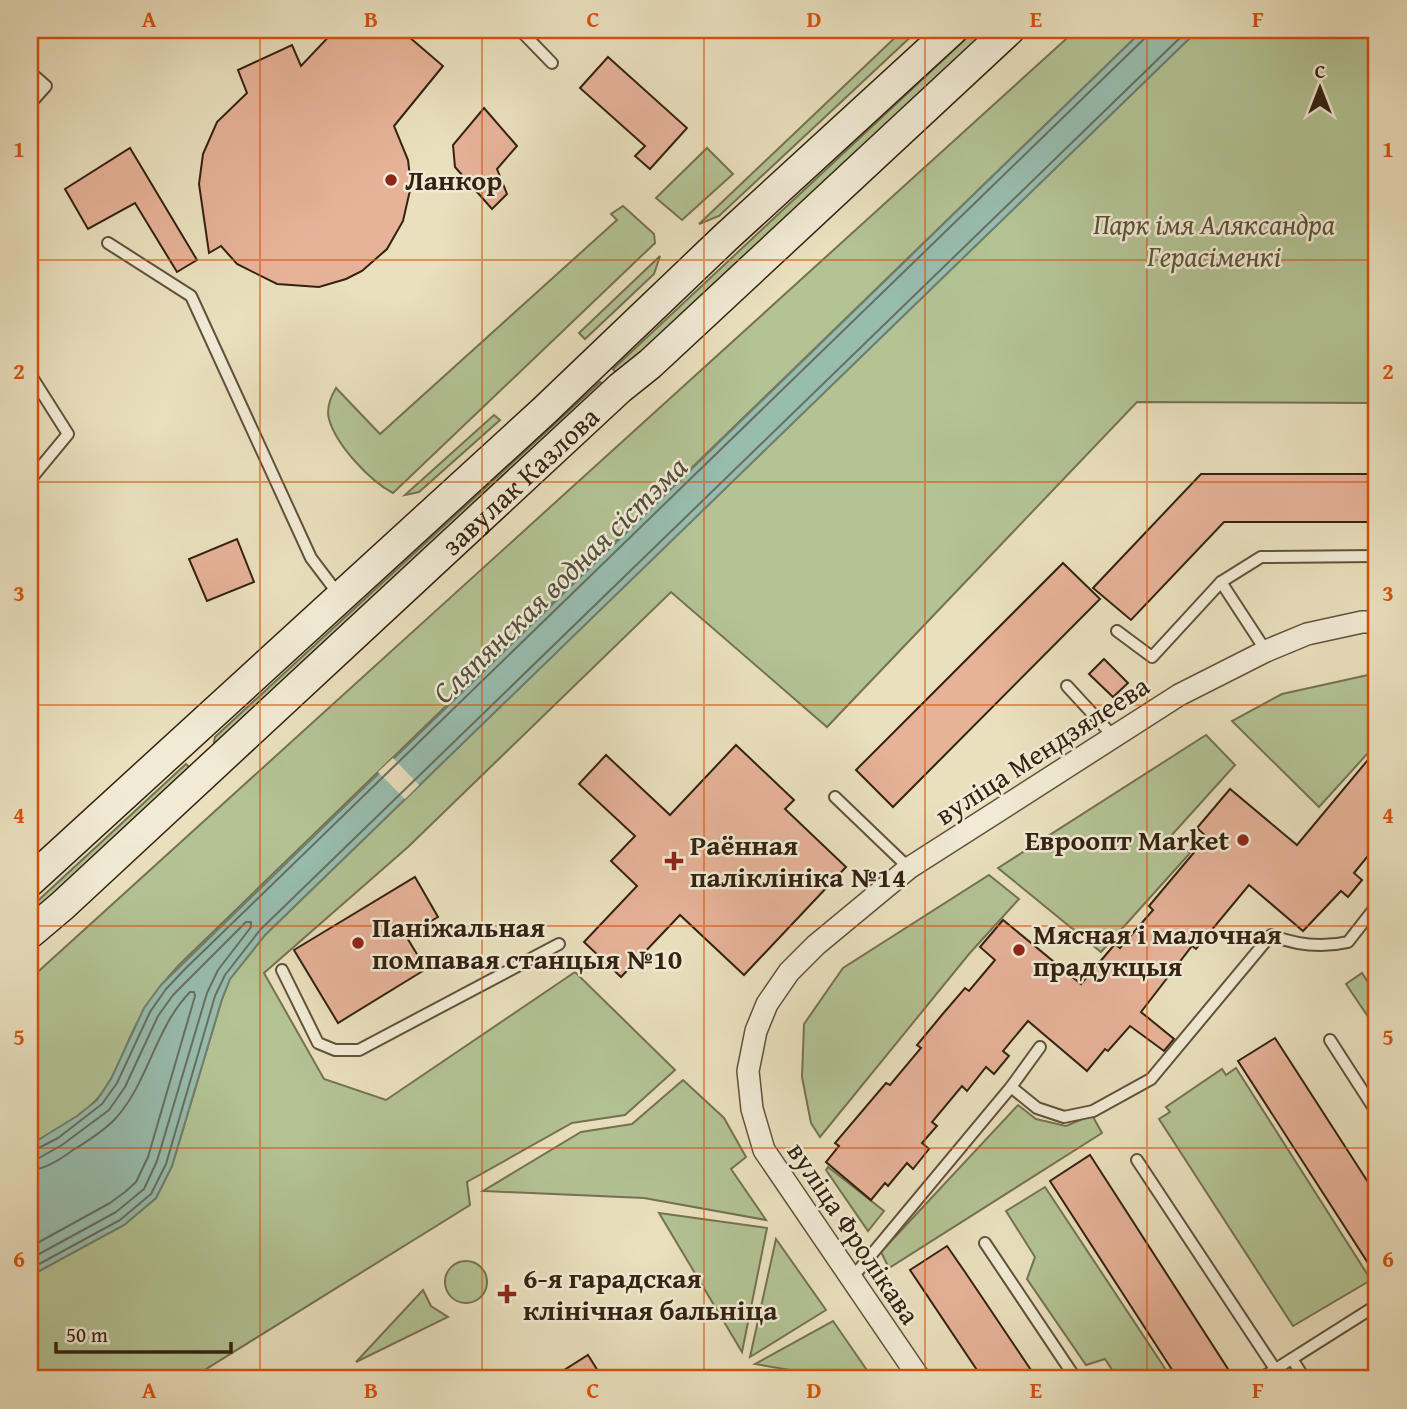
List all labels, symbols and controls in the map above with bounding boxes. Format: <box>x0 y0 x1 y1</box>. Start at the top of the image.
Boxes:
text: A <box>142 2 157 35</box>
text: B <box>364 2 378 35</box>
text: C <box>586 2 600 35</box>
text: D <box>807 2 822 35</box>
text: E <box>1030 2 1042 35</box>
text: F <box>1252 2 1264 35</box>
north arrow <box>1284 52 1354 122</box>
text: С <box>1315 57 1326 85</box>
text: 1 <box>13 132 25 165</box>
text: 1 <box>1382 132 1394 165</box>
place label: Ланкор <box>405 159 502 200</box>
marker: Ланкор <box>383 172 399 188</box>
park label: Парк імя Аляксандра Герасіменкі <box>1093 203 1335 276</box>
text: 2 <box>13 354 25 387</box>
text: 2 <box>1382 354 1394 387</box>
street label: завулак Казлова <box>432 396 608 564</box>
water label: Сляпянская водная сістэма <box>422 445 697 713</box>
text: 3 <box>13 576 25 609</box>
text: 3 <box>1382 576 1394 609</box>
street label: вуліца Мендзялеева <box>926 664 1158 834</box>
text: 4 <box>13 798 25 831</box>
text: 4 <box>1382 798 1394 831</box>
place label: Евроопт Market <box>1025 819 1229 860</box>
place label: Раённая паліклініка №14 <box>690 824 906 897</box>
marker: Евроопт Market <box>1235 832 1251 848</box>
marker: Раённая паліклініка №14 <box>664 851 684 871</box>
place label: Паніжальная помпавая станцыя №10 <box>372 906 682 979</box>
place label: Мясная і малочная прадукцыя <box>1033 913 1282 986</box>
marker: Паніжальная помпавая станцыя №10 <box>350 935 366 951</box>
marker: Мясная і малочная прадукцыя <box>1011 942 1027 958</box>
text: 5 <box>13 1020 25 1053</box>
text: 5 <box>1382 1020 1394 1053</box>
street label: вуліца Фролікава <box>778 1133 931 1333</box>
text: 6 <box>13 1242 25 1275</box>
text: 6 <box>1382 1242 1394 1275</box>
place label: 6-я гарадская клінічная бальніца <box>523 1257 778 1330</box>
marker: 6-я гарадская клінічная бальніца <box>497 1284 517 1304</box>
scale bar <box>56 1311 231 1355</box>
text: 50 m <box>66 1319 108 1350</box>
text: A <box>142 1373 157 1406</box>
text: B <box>364 1373 378 1406</box>
text: C <box>586 1373 600 1406</box>
text: D <box>807 1373 822 1406</box>
text: E <box>1030 1373 1042 1406</box>
text: F <box>1252 1373 1264 1406</box>

